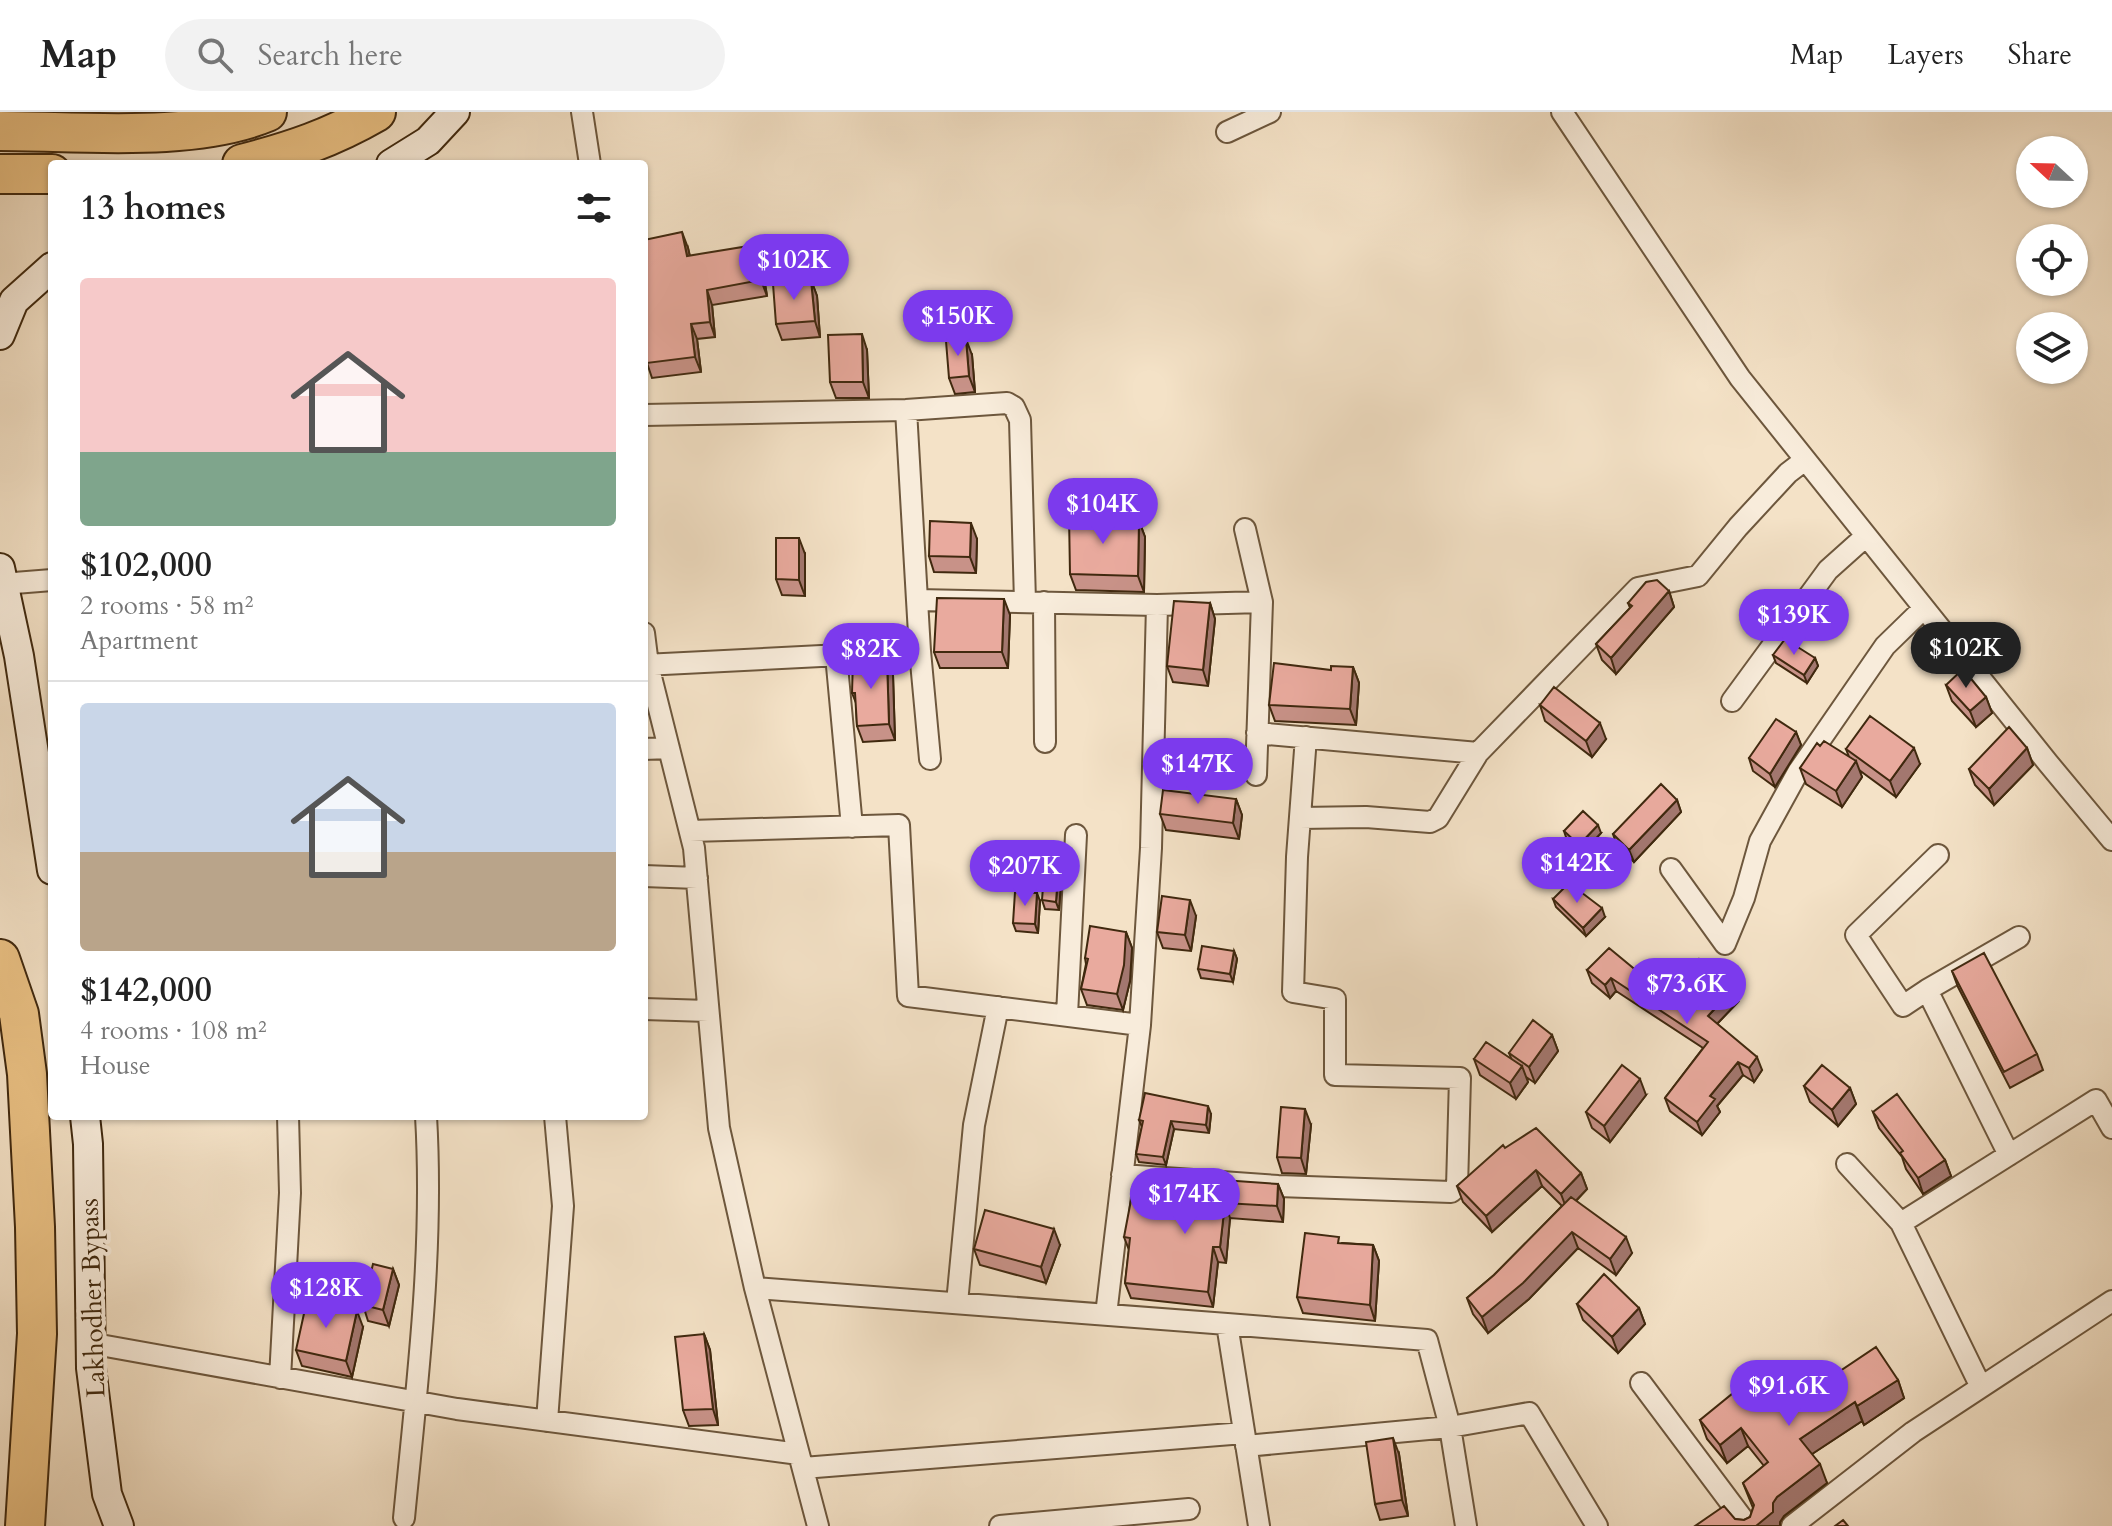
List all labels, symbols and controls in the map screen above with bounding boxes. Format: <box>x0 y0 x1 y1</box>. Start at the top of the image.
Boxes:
search box <box>165 19 725 91</box>
text: Map <box>40 29 117 81</box>
icon: search <box>193 33 237 77</box>
text: Search here <box>257 35 403 76</box>
text: Map <box>1790 36 1843 74</box>
text: Layers <box>1887 36 1964 74</box>
text: Share <box>2008 36 2072 74</box>
north arrow <box>2016 136 2088 208</box>
map controls <box>2016 136 2088 384</box>
text: 13 homes <box>80 185 226 231</box>
icon: filters <box>572 186 616 230</box>
button: locate <box>2016 224 2088 296</box>
pin: $102K <box>738 234 850 302</box>
text: $102K <box>757 242 831 277</box>
pin: $150K <box>902 290 1014 358</box>
text: $150K <box>921 298 995 333</box>
button: layers <box>2016 312 2088 384</box>
icon: home <box>276 330 420 474</box>
pin: $104K <box>1047 478 1159 546</box>
text: $104K <box>1066 486 1140 521</box>
text: $102,000 <box>80 542 212 588</box>
text: 2 rooms · 58 m² <box>80 588 253 623</box>
pin: $139K <box>1738 589 1850 657</box>
text: $139K <box>1757 597 1831 632</box>
pin: $102K <box>1910 622 2022 690</box>
text: Apartment <box>80 623 198 658</box>
pin: $82K <box>824 623 918 691</box>
text: $102K <box>1929 630 2003 665</box>
text: $82K <box>840 631 902 666</box>
pin: $147K <box>1142 738 1254 806</box>
text: $147K <box>1161 746 1235 781</box>
icon: home <box>276 755 420 899</box>
pin: $142K <box>1521 837 1633 905</box>
pin: $207K <box>969 840 1081 908</box>
text: $142K <box>1540 845 1614 880</box>
text: $207K <box>988 848 1062 883</box>
pin: $73.6K <box>1622 958 1752 1026</box>
text: $73.6K <box>1646 966 1728 1001</box>
text: $142,000 <box>80 967 212 1013</box>
text: 4 rooms · 108 m² <box>80 1013 267 1048</box>
text: House <box>80 1048 151 1083</box>
pin: $174K <box>1129 1168 1241 1236</box>
text: $174K <box>1148 1176 1222 1211</box>
street label: Lakhodher Bypass <box>72 1198 113 1398</box>
pin: $128K <box>270 1262 382 1330</box>
text: $128K <box>289 1270 363 1305</box>
pin: $91.6K <box>1724 1360 1854 1428</box>
text: $91.6K <box>1748 1368 1830 1403</box>

